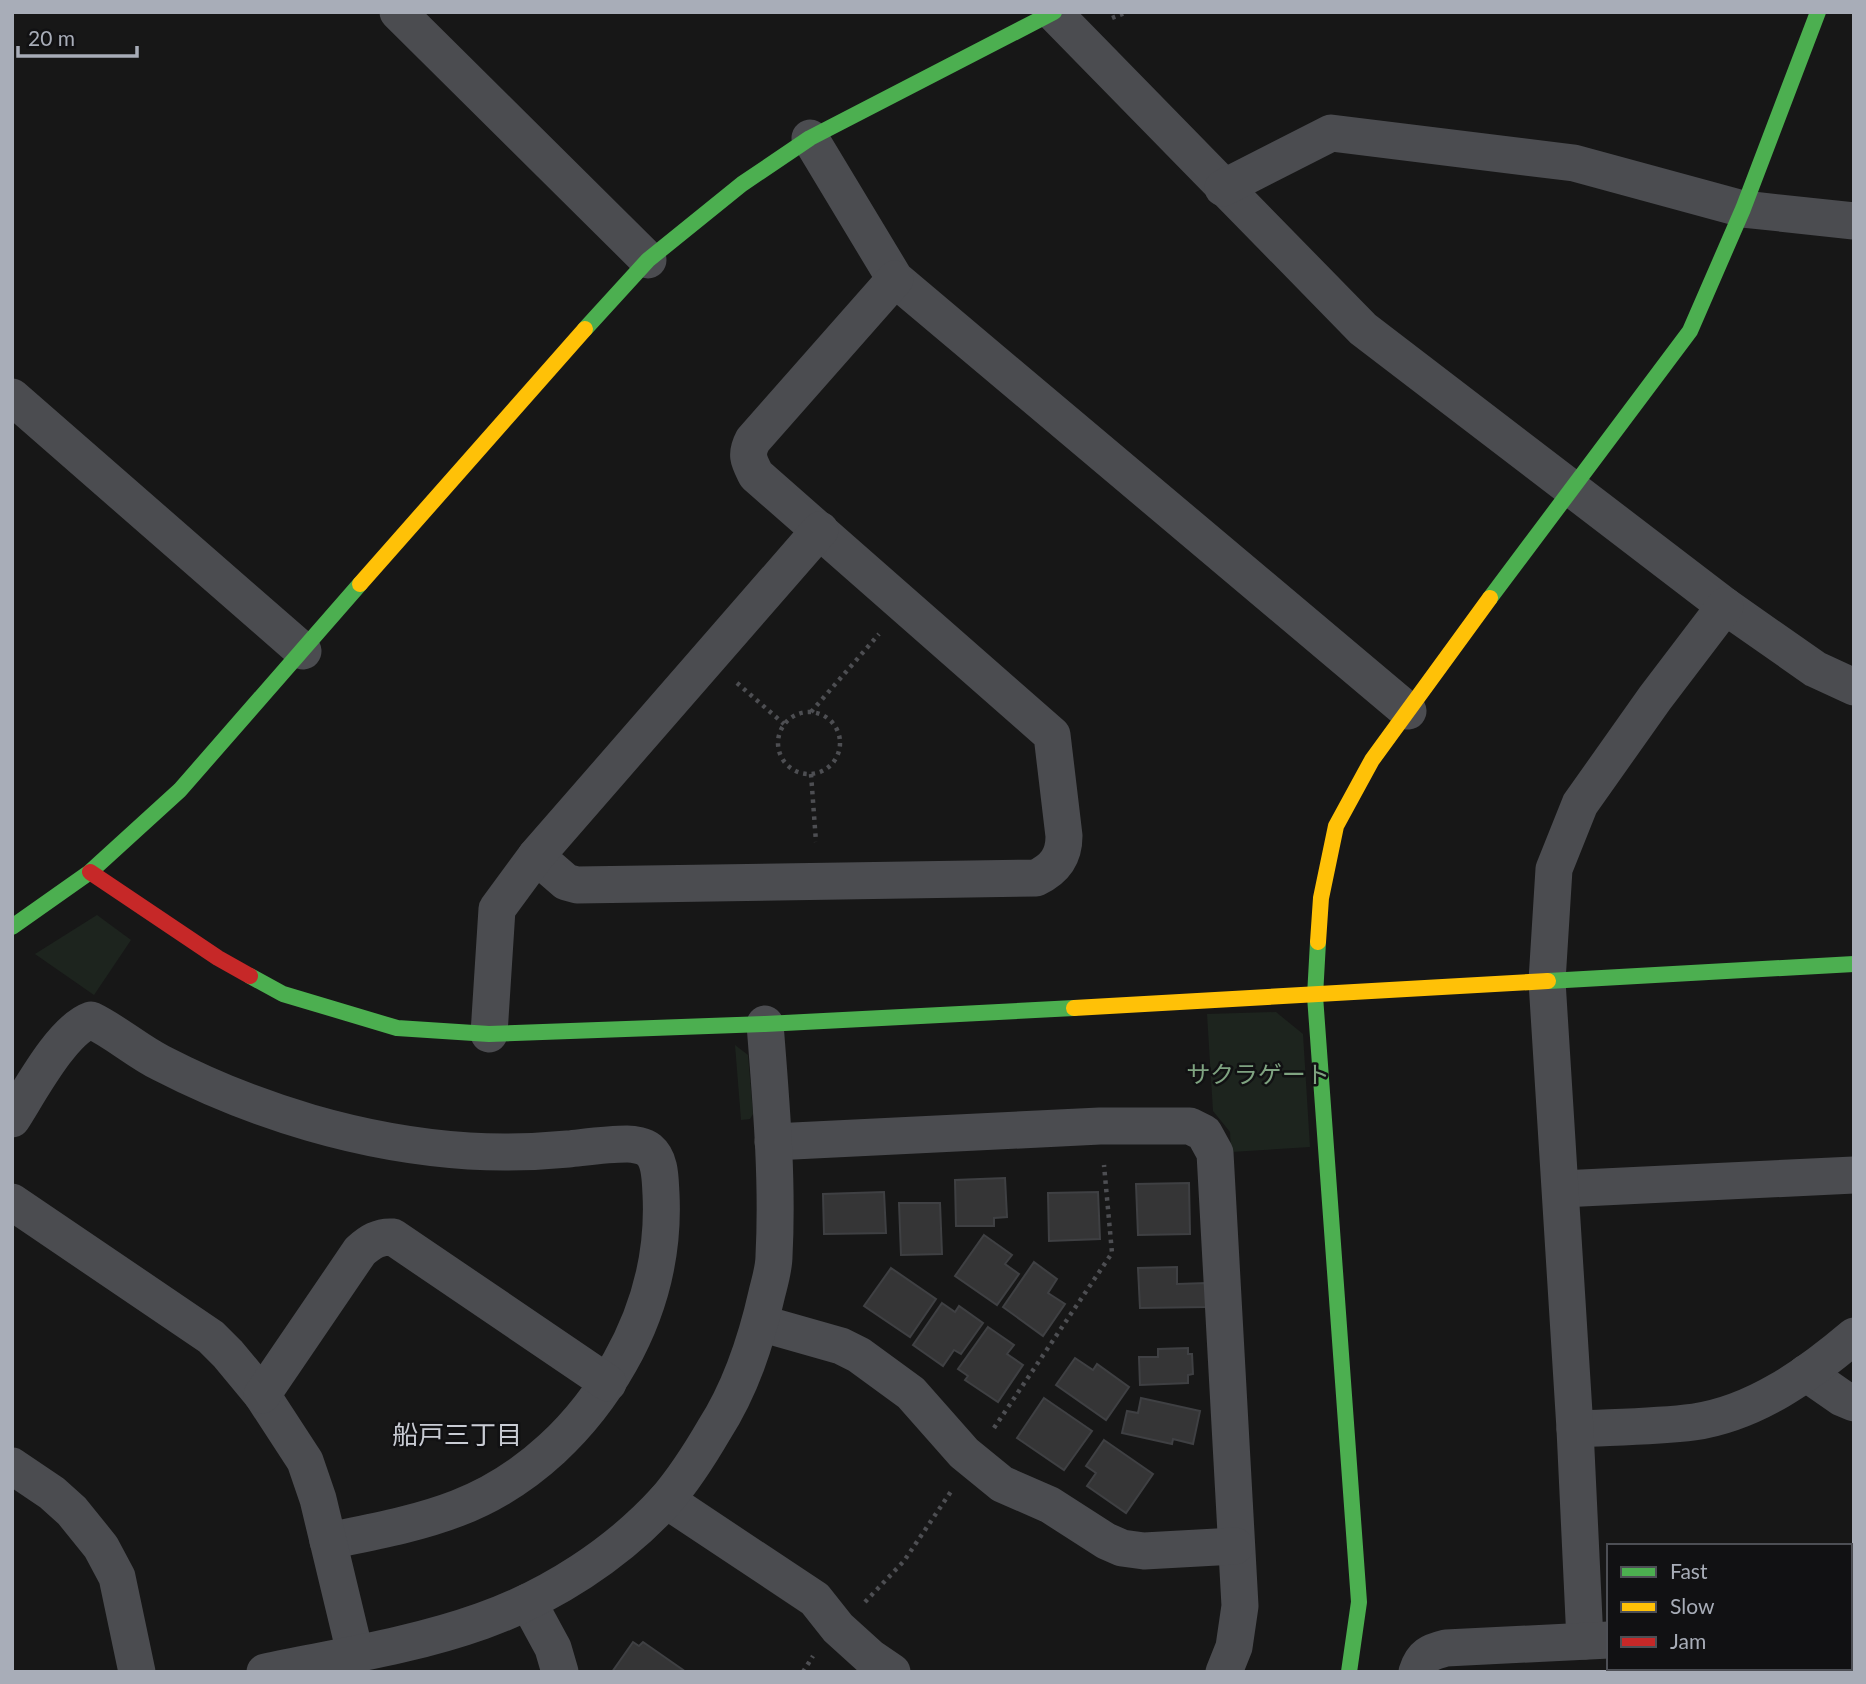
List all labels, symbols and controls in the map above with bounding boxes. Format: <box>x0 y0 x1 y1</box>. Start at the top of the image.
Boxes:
scale bar <box>18 14 136 58</box>
text: 20 m <box>28 25 75 50</box>
park label: サクラゲート <box>1186 1059 1330 1088</box>
district label: 船戸三丁目 <box>392 1418 522 1450</box>
legend <box>1607 1544 1852 1670</box>
text: Fast <box>1670 1558 1708 1583</box>
text: Slow <box>1670 1593 1715 1618</box>
text: Jam <box>1670 1628 1706 1653</box>

